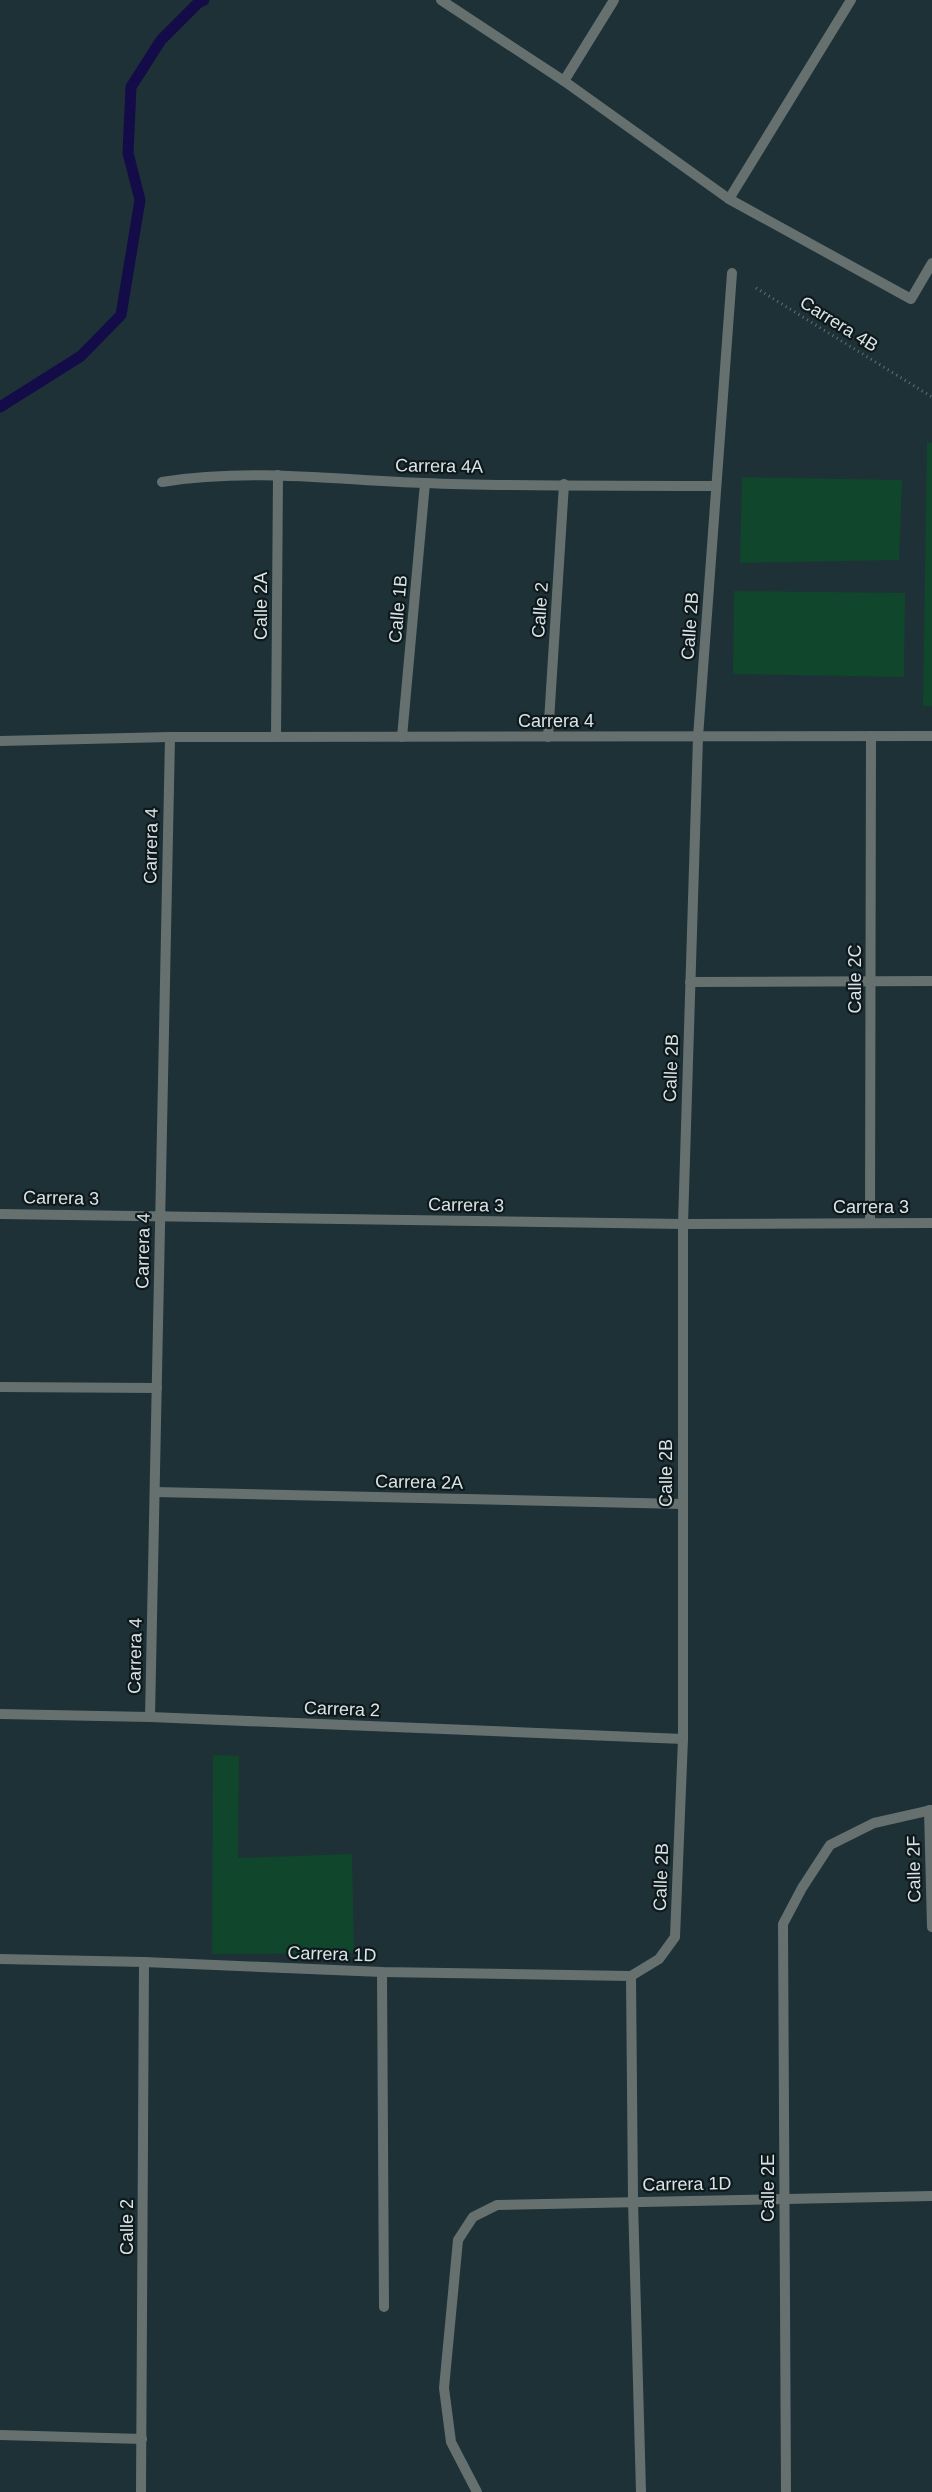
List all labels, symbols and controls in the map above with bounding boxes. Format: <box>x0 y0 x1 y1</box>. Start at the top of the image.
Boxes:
street label: Carrera 4B <box>796 292 882 356</box>
street label: Carrera 4A <box>395 455 483 477</box>
street label: Calle 2A <box>251 572 271 640</box>
street label: Calle 1B <box>385 574 411 644</box>
street label: Calle 2 <box>528 581 552 639</box>
street label: Calle 2B <box>678 591 702 661</box>
street label: Carrera 4 <box>518 711 594 731</box>
street label: Carrera 4 <box>140 808 162 884</box>
street label: Calle 2C <box>845 944 865 1014</box>
street label: Calle 2B <box>660 1034 682 1102</box>
street label: Carrera 3 <box>23 1187 99 1209</box>
street label: Carrera 3 <box>428 1194 504 1216</box>
street label: Carrera 3 <box>833 1197 909 1217</box>
street label: Carrera 4 <box>132 1213 154 1289</box>
street label: Calle 2B <box>656 1439 676 1507</box>
street label: Carrera 2A <box>375 1471 463 1493</box>
street label: Carrera 4 <box>124 1618 146 1694</box>
street label: Carrera 2 <box>304 1698 380 1720</box>
street label: Calle 2F <box>903 1835 925 1903</box>
street label: Calle 2B <box>650 1843 672 1911</box>
street label: Carrera 1D <box>287 1942 377 1966</box>
street label: Calle 2E <box>758 2154 778 2222</box>
street label: Carrera 1D <box>642 2173 732 2195</box>
street label: Calle 2 <box>117 2199 137 2255</box>

